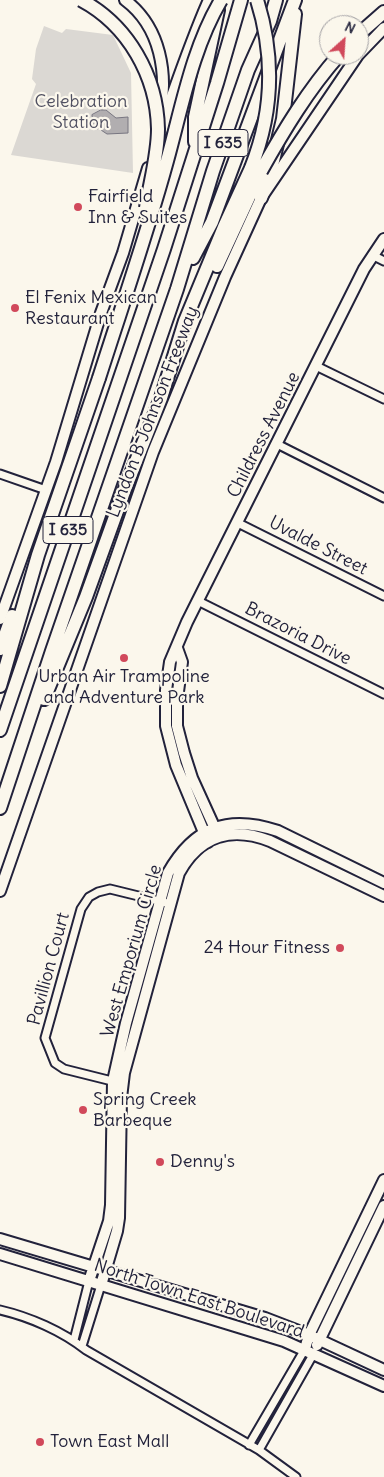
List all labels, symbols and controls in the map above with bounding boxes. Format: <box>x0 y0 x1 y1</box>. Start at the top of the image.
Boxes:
north arrow <box>319 15 369 65</box>
text: N <box>342 17 358 38</box>
park label: Celebration Station <box>35 91 127 134</box>
road number: I 635 <box>198 130 248 156</box>
place label: Fairfield Inn & Suites <box>88 186 187 228</box>
marker: Fairfield Inn & Suites <box>72 201 84 213</box>
place label: El Fenix Mexican Restaurant <box>25 287 157 330</box>
marker: El Fenix Mexican Restaurant <box>9 302 21 314</box>
street label: Lyndon B Johnson Freeway <box>103 303 203 521</box>
street label: Childress Avenue <box>223 368 305 502</box>
street label: Uvalde Street <box>265 512 371 580</box>
road number: I 635 <box>43 516 93 544</box>
street label: Brazoria Drive <box>241 598 355 670</box>
marker: Urban Air Trampoline and Adventure Park <box>118 652 130 664</box>
place label: Urban Air Trampoline and Adventure Park <box>38 666 210 709</box>
street label: West Emporium Circle <box>97 862 167 1040</box>
street label: Pavillion Court <box>24 910 74 1028</box>
place label: 24 Hour Fitness <box>204 937 330 959</box>
marker: 24 Hour Fitness <box>334 942 346 954</box>
place label: Spring Creek Barbeque <box>93 1089 197 1132</box>
marker: Spring Creek Barbeque <box>77 1104 89 1116</box>
place label: Denny's <box>170 1151 235 1173</box>
marker: Denny's <box>154 1156 166 1168</box>
street label: North Town East Boulevard <box>91 1255 307 1343</box>
place label: Town East Mall <box>50 1431 169 1453</box>
marker: Town East Mall <box>34 1436 46 1448</box>

